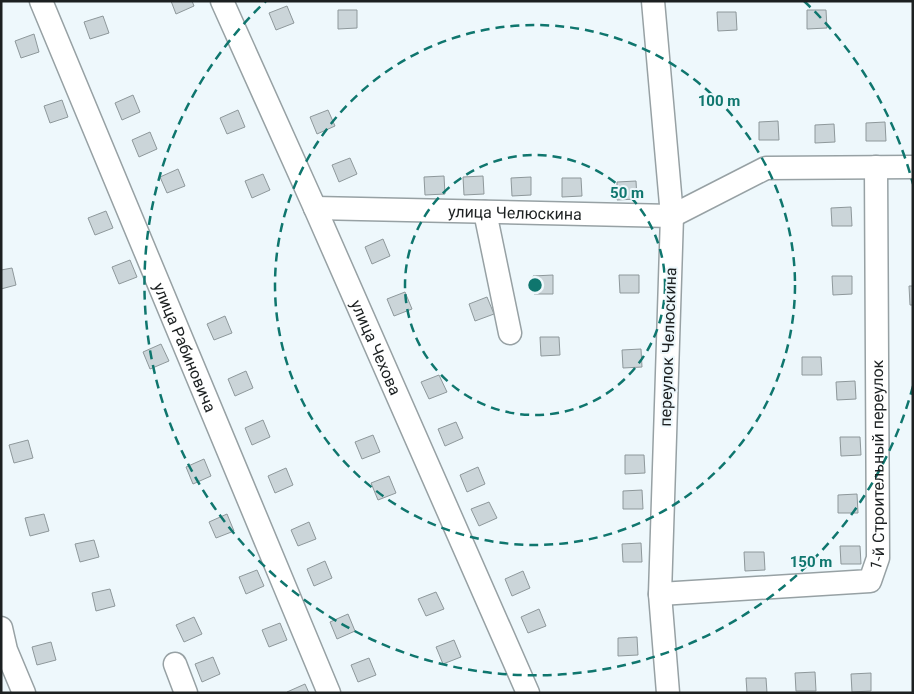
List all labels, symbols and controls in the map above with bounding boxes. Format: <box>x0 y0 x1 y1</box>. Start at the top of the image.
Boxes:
text: 100 m <box>698 92 740 110</box>
text: 50 m <box>610 184 644 202</box>
street label: улица Челюскина <box>448 201 582 223</box>
street label: переулок Челюскина <box>656 267 680 427</box>
centre of rings <box>526 276 544 294</box>
street label: улица Рабиновича <box>150 280 221 415</box>
street label: улица Чехова <box>347 297 405 398</box>
street label: 1-й Строительный переулок <box>865 359 888 572</box>
text: 150 m <box>790 553 832 571</box>

